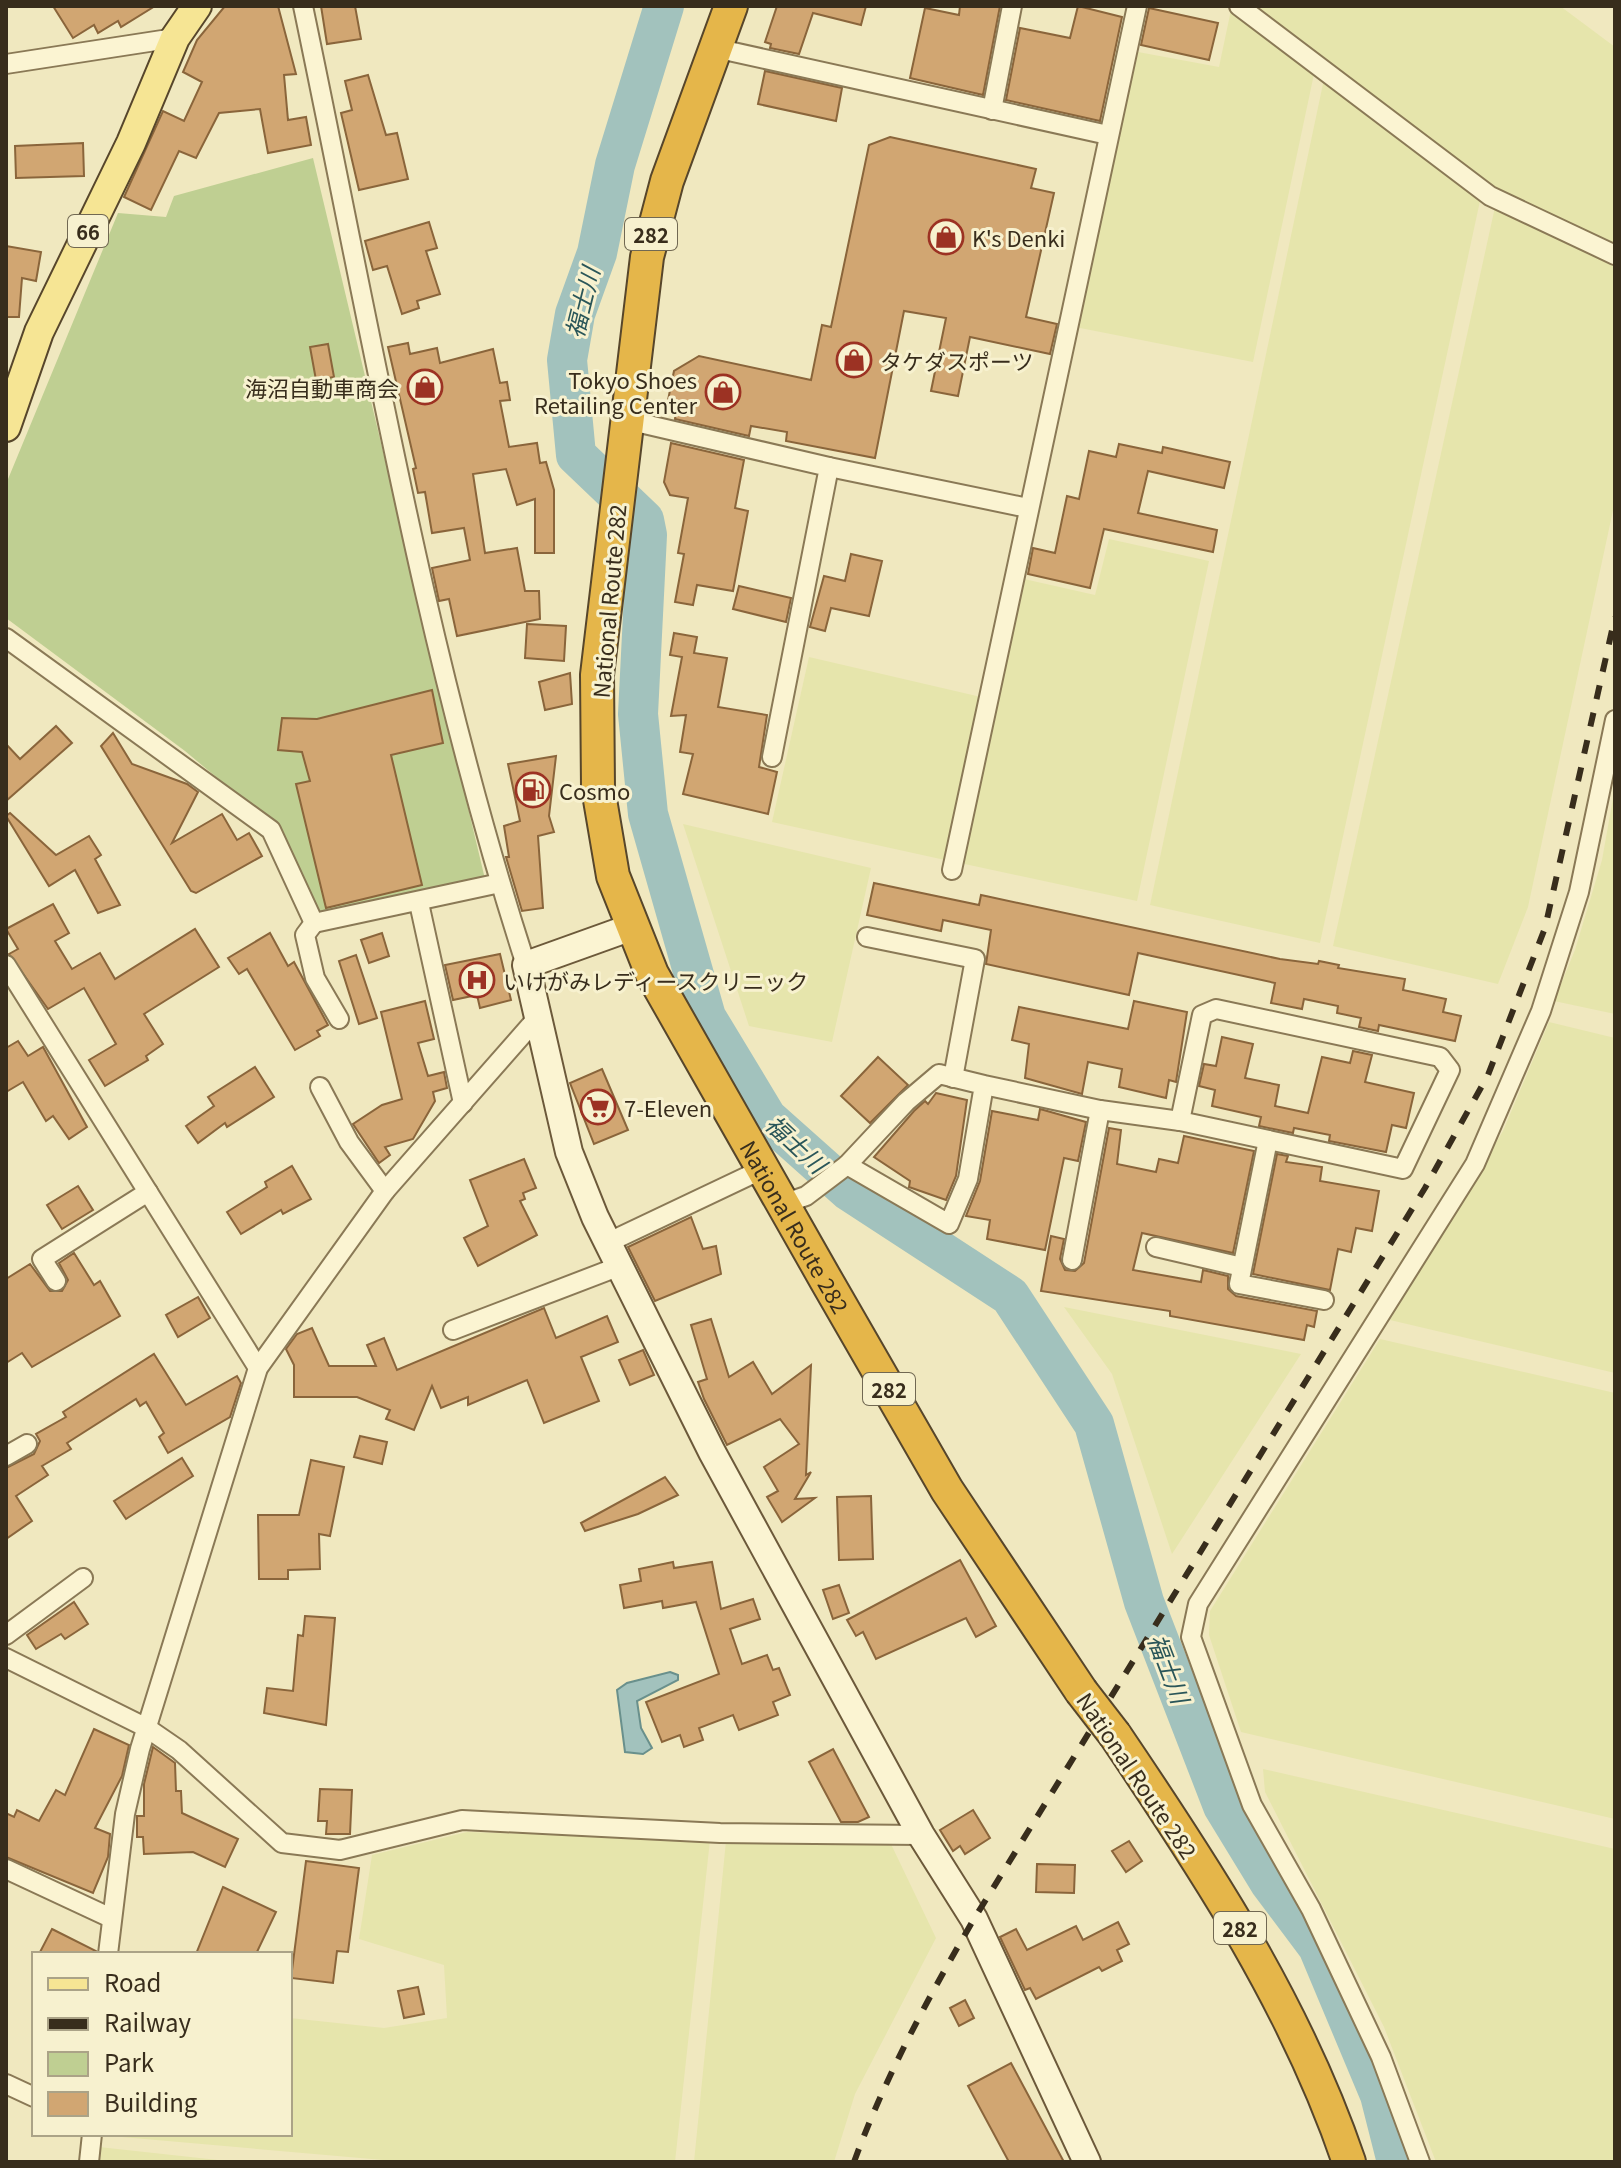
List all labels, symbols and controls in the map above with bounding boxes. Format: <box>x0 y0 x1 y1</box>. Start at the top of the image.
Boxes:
road number: 66 <box>68 215 108 247</box>
road number: 282 <box>625 218 677 250</box>
shop icon: K's Denki <box>927 218 965 256</box>
place label: K's Denki <box>972 221 1065 253</box>
water label: 福士川 <box>555 260 607 341</box>
shop icon: タケダスポーツ <box>835 341 873 379</box>
place label: タケダスポーツ <box>880 344 1034 376</box>
place label: Tokyo Shoes Retailing Center <box>534 363 697 420</box>
shop icon: 海沼自動車商会 <box>406 368 444 406</box>
place label: 海沼自動車商会 <box>245 371 399 403</box>
shop icon: Tokyo Shoes Retailing Center <box>704 373 742 411</box>
street label: National Route 282 <box>584 503 632 699</box>
fuel station icon: Cosmo <box>514 771 552 809</box>
place label: Cosmo <box>559 774 630 806</box>
hospital icon: いけがみレディースクリニック <box>458 961 496 999</box>
place label: いけがみレディースクリニック <box>503 964 808 996</box>
supermarket icon: 7-Eleven <box>579 1088 617 1126</box>
place label: 7-Eleven <box>624 1091 712 1123</box>
water label: 福士川 <box>759 1106 837 1182</box>
street label: National Route 282 <box>733 1134 858 1319</box>
road number: 282 <box>863 1373 915 1405</box>
water label: 福士川 <box>1141 1628 1200 1711</box>
street label: National Route 282 <box>1070 1685 1206 1865</box>
road number: 282 <box>1214 1912 1266 1944</box>
legend <box>32 1952 292 2136</box>
text: Road <box>104 1964 161 1999</box>
text: Railway <box>104 2004 191 2039</box>
text: Park <box>104 2044 155 2079</box>
text: Building <box>104 2084 198 2119</box>

